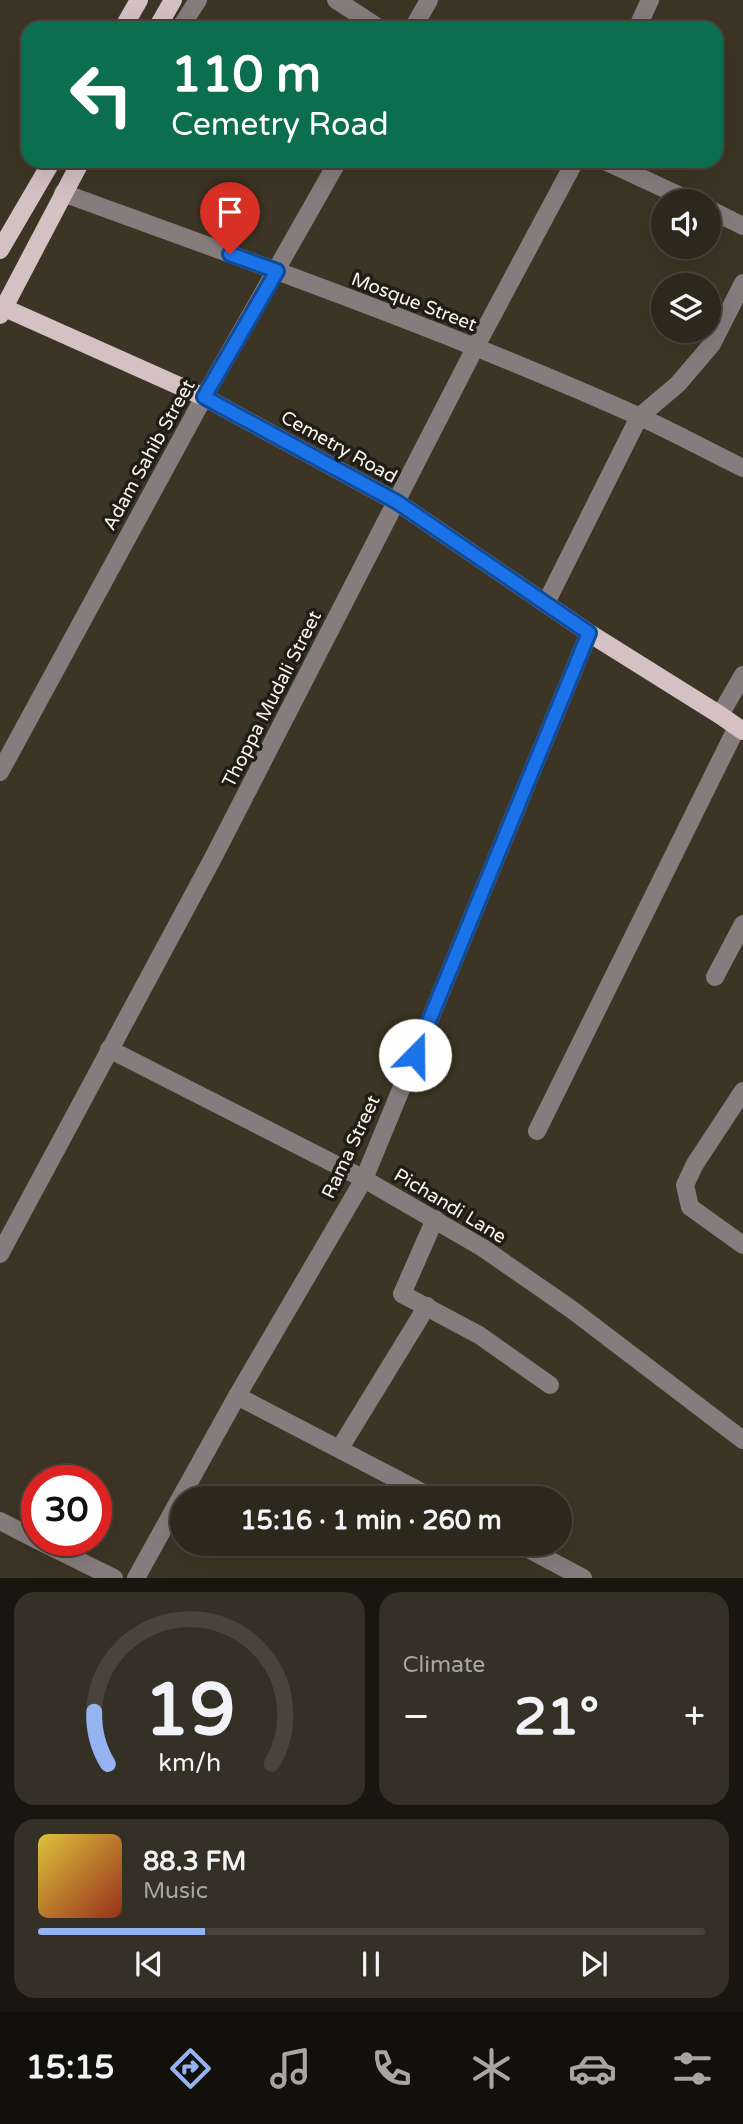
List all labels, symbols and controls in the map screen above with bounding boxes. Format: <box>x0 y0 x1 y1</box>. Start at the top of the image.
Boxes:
text: 110 m <box>171 46 321 105</box>
icon: left <box>56 49 147 140</box>
text: Cemetry Road <box>171 106 389 144</box>
pin <box>200 182 260 254</box>
map controls <box>651 189 721 343</box>
button: sound <box>651 189 721 259</box>
icon: arrive <box>211 193 249 231</box>
street label: Mosque Street <box>348 268 480 336</box>
button: layers <box>651 273 721 343</box>
street label: Adam Sahib Street <box>98 376 200 534</box>
street label: Cemetry Road <box>277 406 401 488</box>
street label: Thoppa Mudali Street <box>218 607 326 791</box>
position arrow <box>378 1018 452 1092</box>
street label: Rama Street <box>317 1092 385 1202</box>
street label: Pichandi Lane <box>390 1164 510 1248</box>
speed limit sign: 30 <box>21 1465 112 1556</box>
text: 15:16 · 1 min · 260 m <box>240 1505 502 1536</box>
text: Climate <box>403 1651 485 1679</box>
text: 19 <box>144 1668 235 1756</box>
text: 21° <box>514 1686 599 1749</box>
text: − <box>403 1694 430 1740</box>
text: + <box>684 1694 705 1740</box>
text: km/h <box>158 1748 221 1778</box>
text: 88.3 FM <box>143 1846 246 1877</box>
text: Music <box>143 1877 208 1905</box>
icon: previous <box>130 1945 168 1983</box>
icon: pause <box>352 1945 390 1983</box>
icon: next <box>575 1945 613 1983</box>
icon: directions <box>166 2044 215 2093</box>
icon: music <box>266 2044 315 2093</box>
icon: phone <box>367 2044 416 2093</box>
icon: climate <box>467 2044 516 2093</box>
icon: car <box>568 2044 617 2093</box>
icon: filters <box>668 2044 717 2093</box>
text: 15:15 <box>26 2049 114 2087</box>

